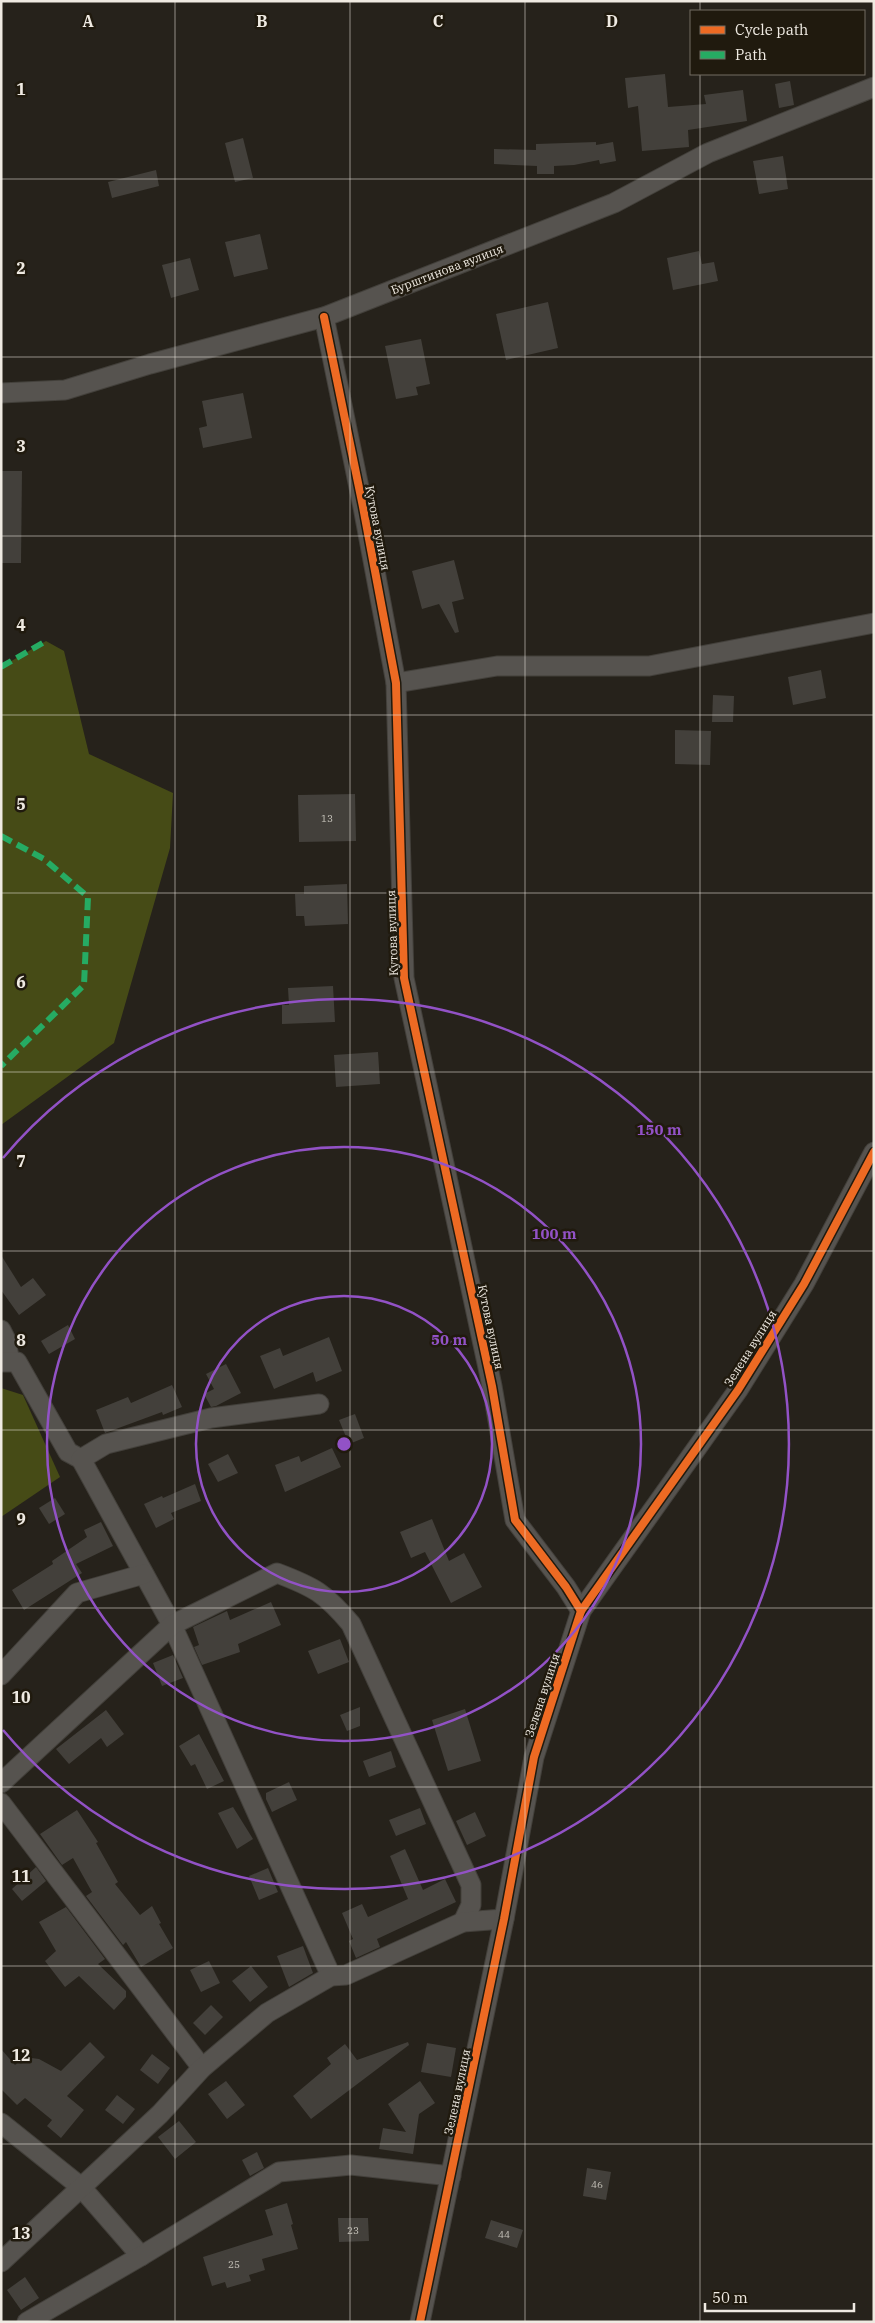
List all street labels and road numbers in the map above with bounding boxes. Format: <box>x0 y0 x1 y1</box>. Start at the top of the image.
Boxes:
street label: Бурштинова вулиця <box>389 241 505 297</box>
street label: Кутова вулиця <box>362 484 394 572</box>
street label: Кутова вулиця <box>383 890 401 976</box>
street label: Кутова вулиця <box>475 1283 507 1371</box>
street label: Зелена вулиця <box>721 1307 780 1389</box>
street label: Зелена вулиця <box>521 1651 563 1739</box>
street label: Зелена вулиця <box>441 2048 473 2136</box>

